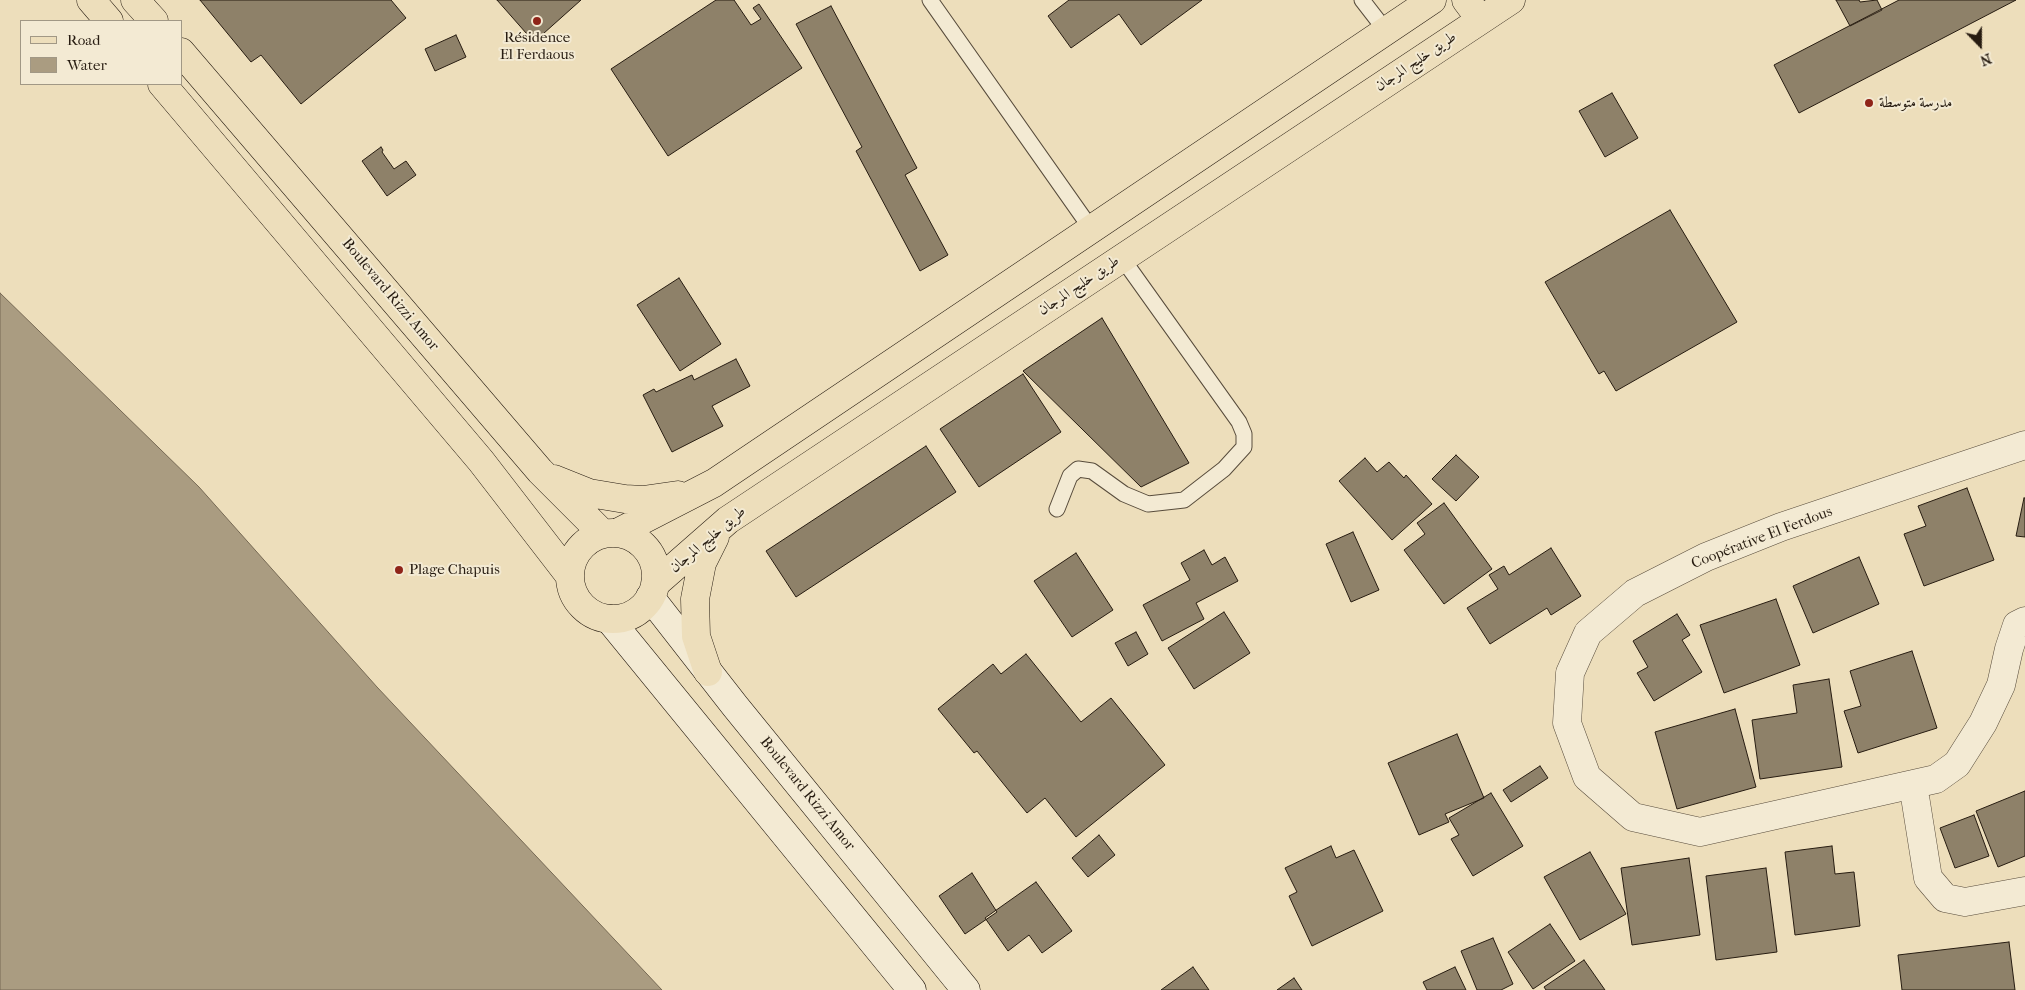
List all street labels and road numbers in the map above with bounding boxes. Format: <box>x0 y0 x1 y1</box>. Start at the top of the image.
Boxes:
street label: طريق خليج المرجان <box>1372 28 1460 96</box>
street label: Boulevard Rizzi Amor <box>338 235 442 355</box>
street label: طريق خليج المرجان <box>1035 252 1123 320</box>
street label: طريق خليج المرجان <box>666 503 750 577</box>
street label: Coopérative El Ferdous <box>1689 503 1835 573</box>
street label: Boulevard Rizzi Amor <box>756 733 858 855</box>

